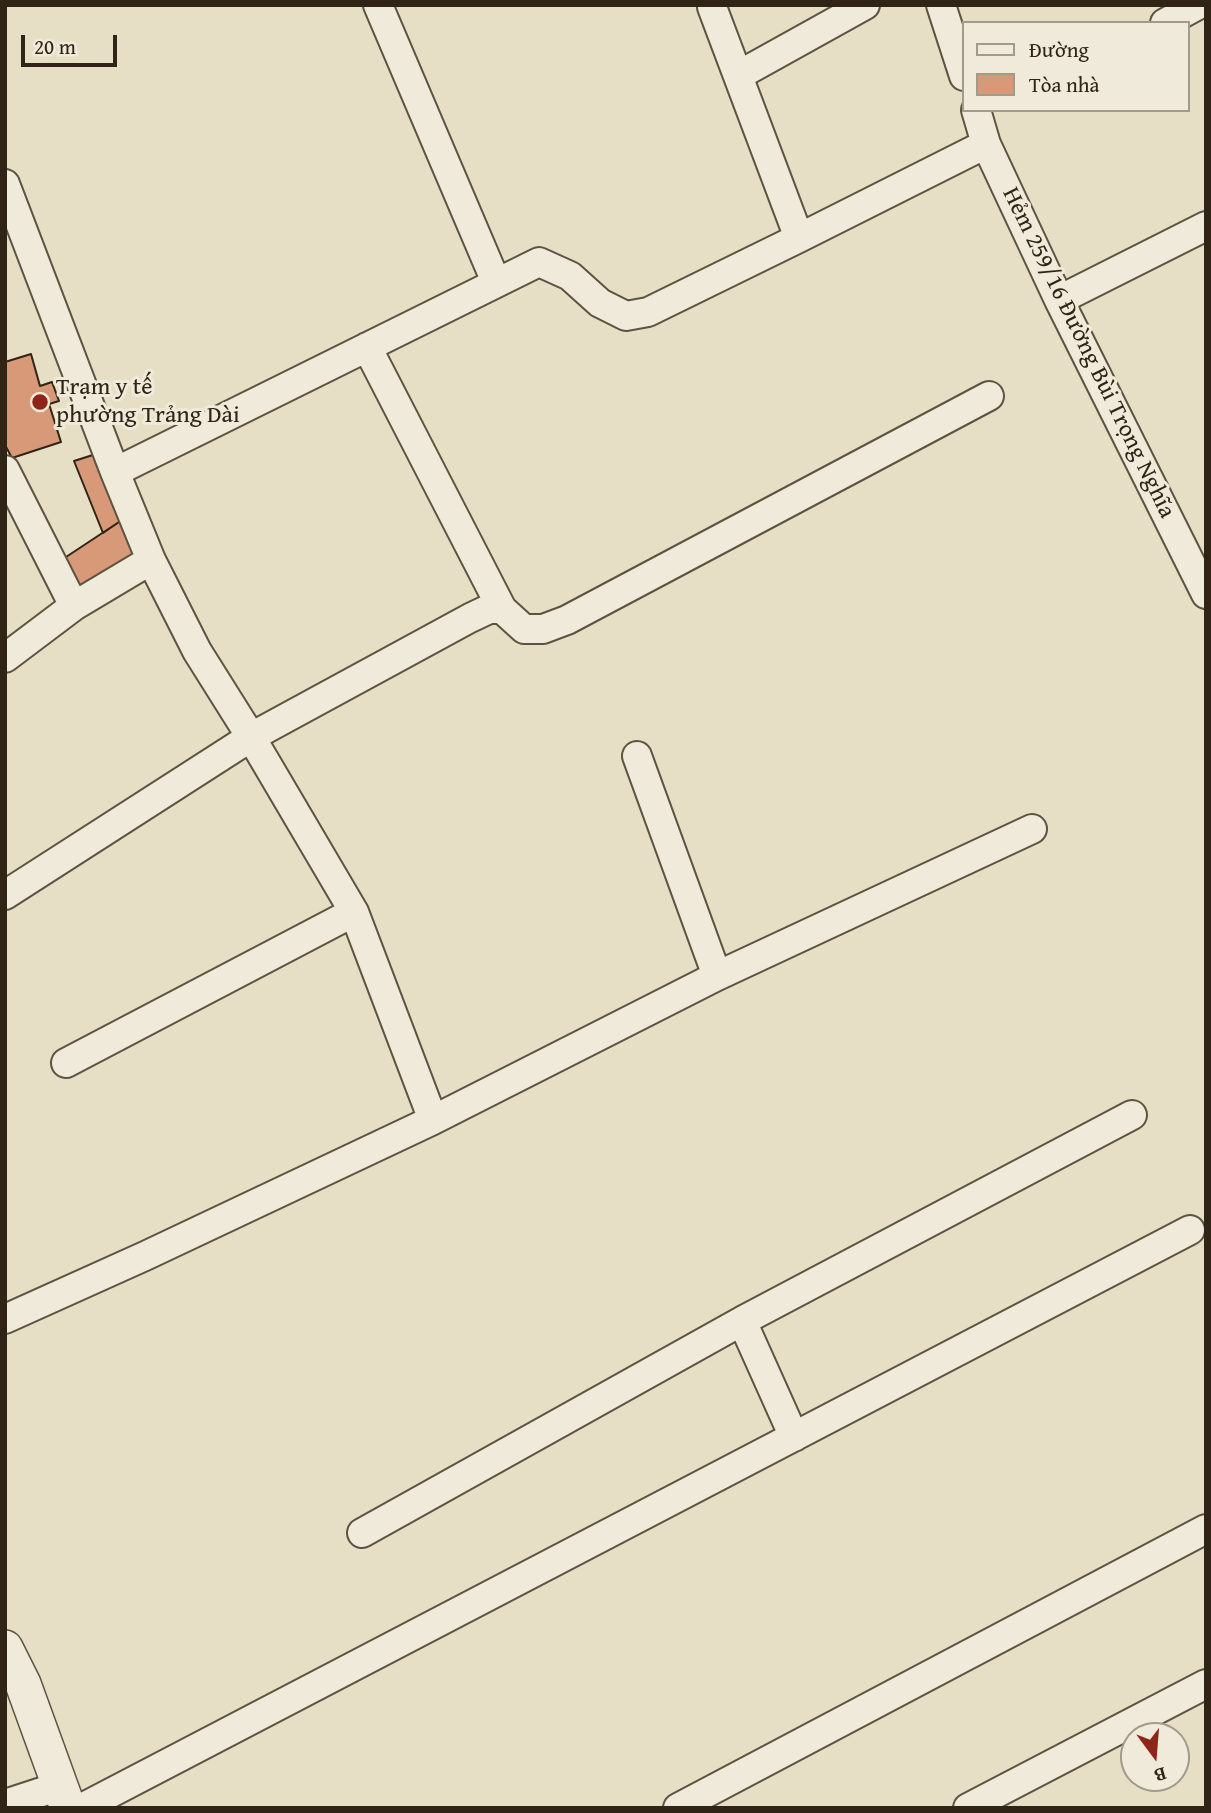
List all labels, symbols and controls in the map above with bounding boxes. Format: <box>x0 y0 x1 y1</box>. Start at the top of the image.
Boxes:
scale bar <box>24 21 121 65</box>
legend <box>962 21 1190 112</box>
text: 20 m <box>34 31 76 62</box>
text: Đường <box>1029 34 1089 65</box>
text: Tòa nhà <box>1029 69 1100 100</box>
street label: Hẻm 259/16 Đường Bùi Trọng Nghĩa <box>995 183 1181 523</box>
place label: Trạm y tế phường Trảng Dài <box>56 374 240 430</box>
marker: Trạm y tế phường Trảng Dài <box>30 392 50 412</box>
north arrow <box>1120 1722 1190 1792</box>
text: B <box>1151 1760 1170 1790</box>

